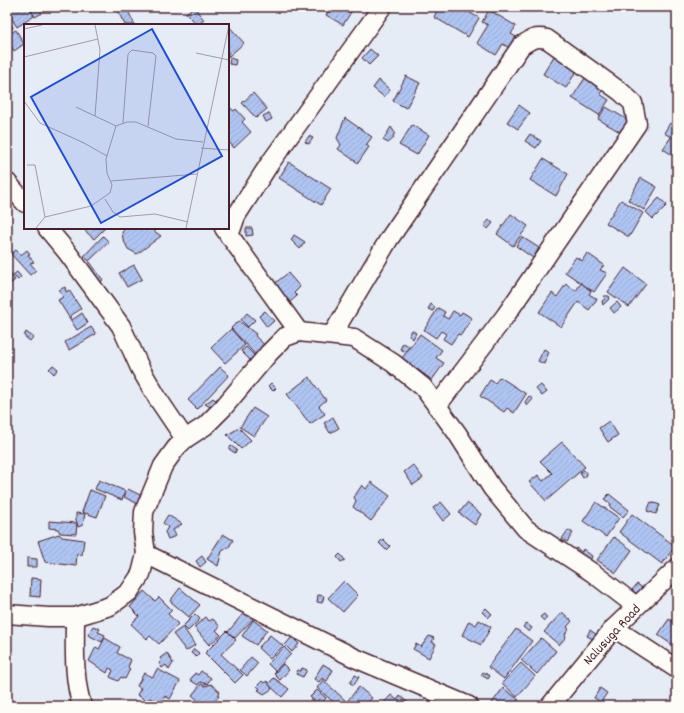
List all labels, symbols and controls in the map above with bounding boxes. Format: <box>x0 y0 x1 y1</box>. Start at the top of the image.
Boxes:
inset map <box>24 24 229 229</box>
street label: Nalusuga Road <box>579 600 646 670</box>

